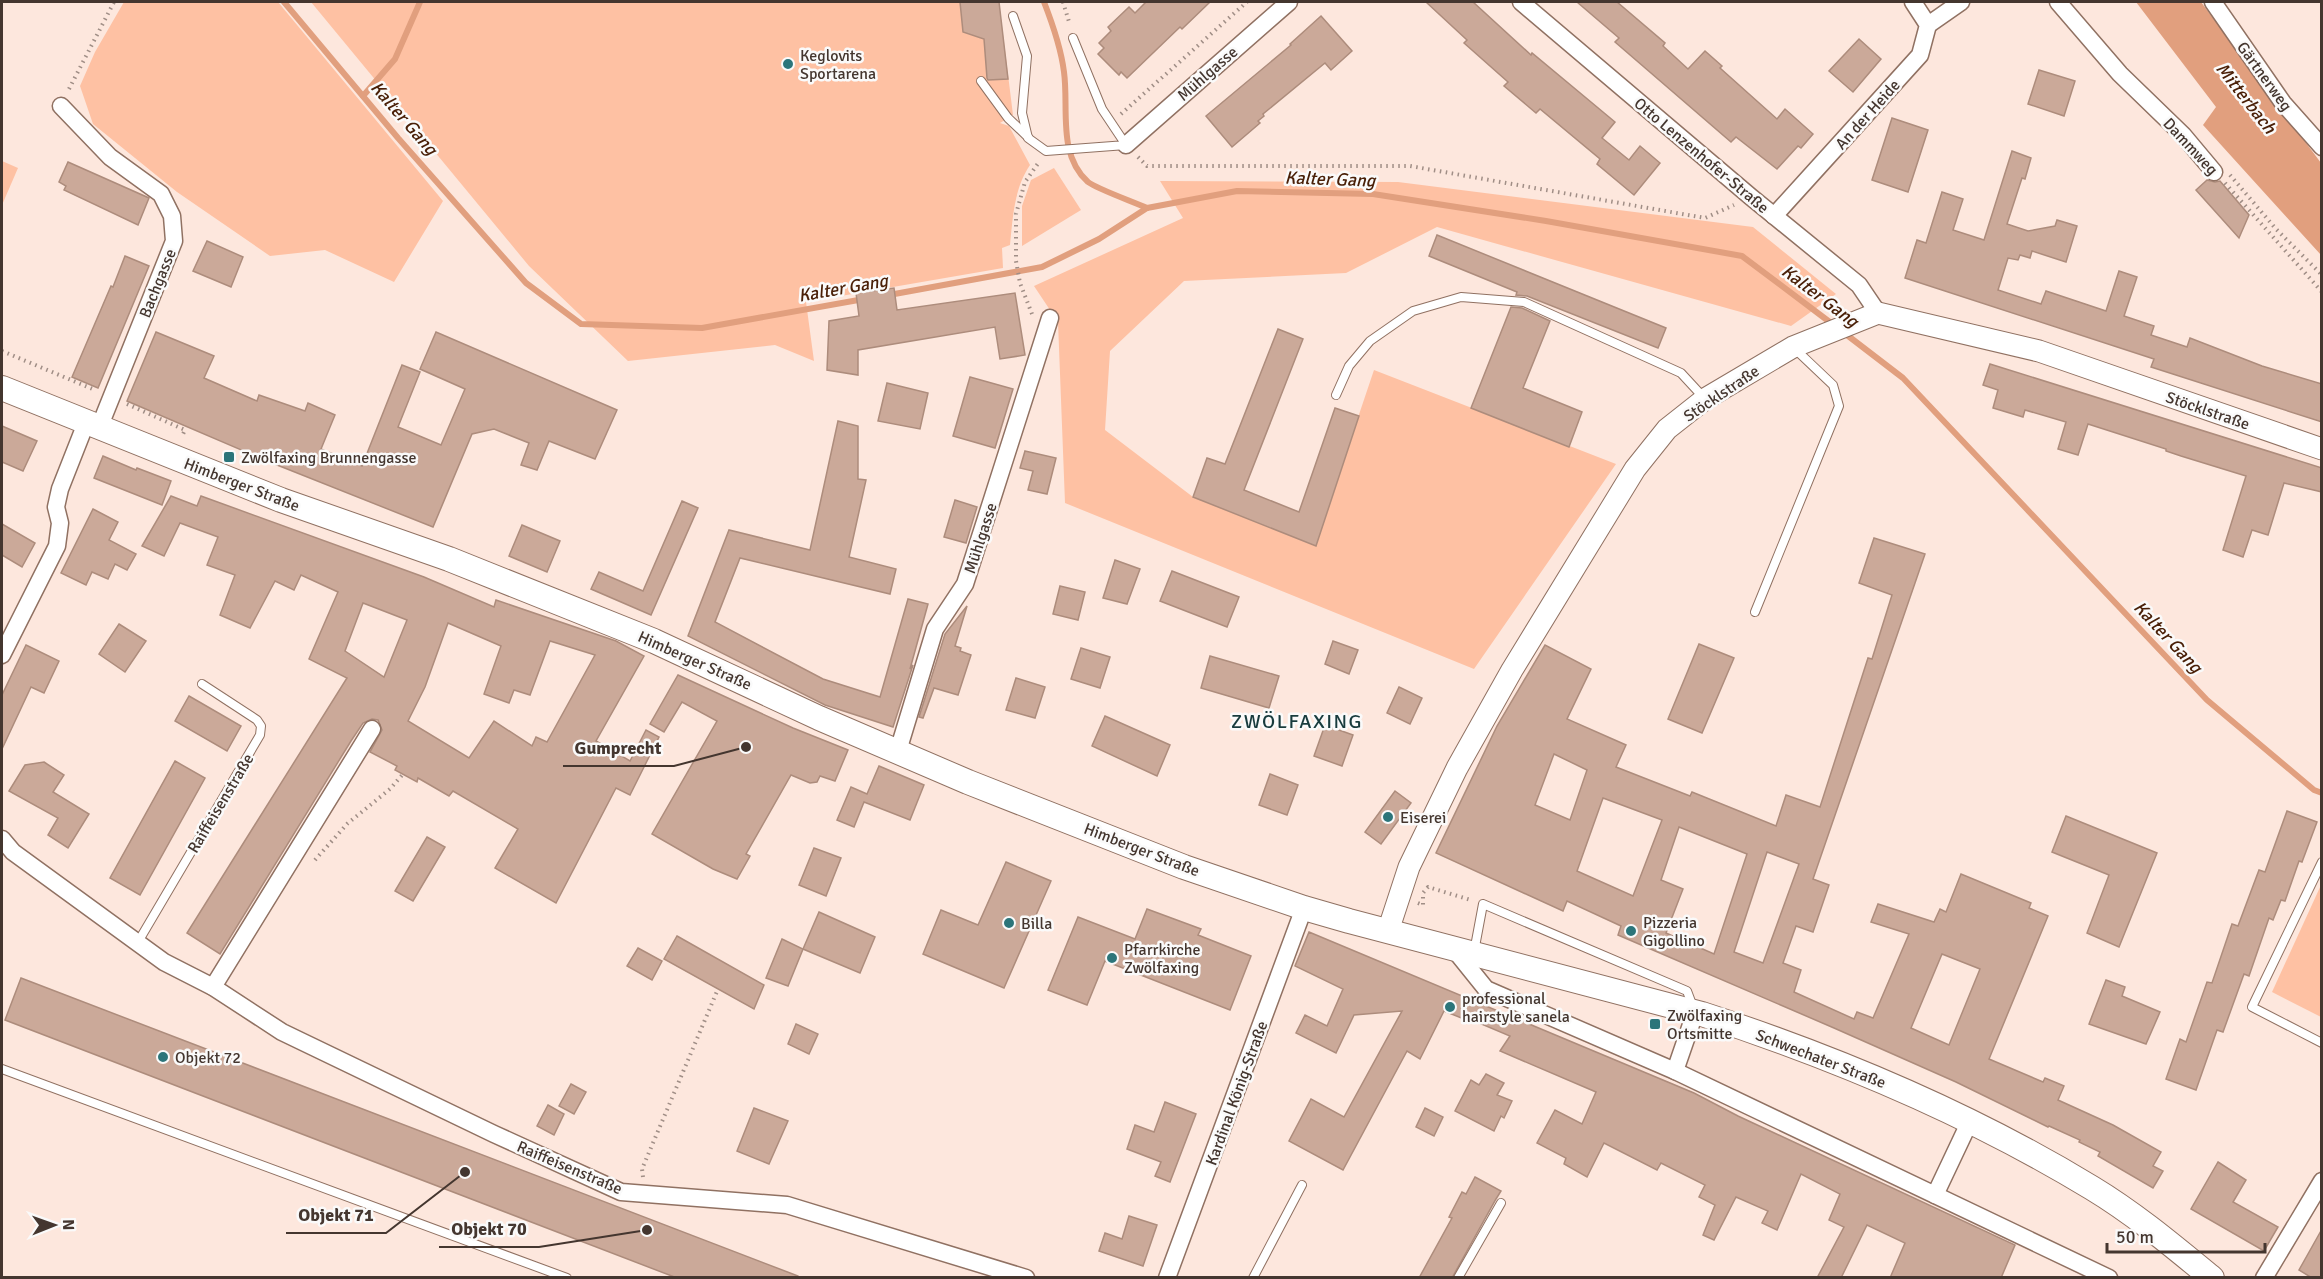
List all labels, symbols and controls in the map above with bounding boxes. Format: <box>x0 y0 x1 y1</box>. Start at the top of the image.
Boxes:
street label: Gärtnerweg <box>2232 38 2296 115</box>
street label: Mühlgasse <box>1173 42 1242 105</box>
place label: Keglovits Sportarena <box>800 46 876 84</box>
marker: Keglovits Sportarena <box>781 57 795 71</box>
water label: Mitterbach <box>2211 58 2281 139</box>
street label: An der Heide <box>1831 75 1904 154</box>
water label: Kalter Gang <box>366 77 443 161</box>
street label: Otto Lenzenhofer-Straße <box>1630 94 1773 218</box>
street label: Dammweg <box>2159 114 2222 180</box>
water label: Kalter Gang <box>1284 166 1377 192</box>
street label: Bachgasse <box>135 246 181 321</box>
water label: Kalter Gang <box>1777 260 1864 333</box>
water label: Kalter Gang <box>796 269 891 307</box>
street label: Stöcklstraße <box>1680 361 1763 427</box>
street label: Stöcklstraße <box>2163 387 2252 435</box>
place label: Zwölfaxing Brunnengasse <box>241 448 416 468</box>
marker: Zwölfaxing Brunnengasse <box>222 450 236 464</box>
street label: Himberger Straße <box>181 454 302 516</box>
street label: Mühlgasse <box>960 500 1002 576</box>
water label: Kalter Gang <box>2129 596 2208 679</box>
street label: Himberger Straße <box>635 627 755 695</box>
district label: ZWÖLFAXING <box>1231 709 1363 734</box>
callout: Gumprecht <box>563 730 674 766</box>
text: Gumprecht <box>575 737 662 759</box>
street label: Raiffeisenstraße <box>183 750 258 857</box>
place label: Eiserei <box>1400 808 1446 828</box>
marker: Eiserei <box>1381 810 1395 824</box>
street label: Himberger Straße <box>1081 819 1202 881</box>
place label: Pizzeria Gigollino <box>1643 913 1705 951</box>
place label: Billa <box>1021 914 1052 934</box>
marker: Billa <box>1002 916 1016 930</box>
marker: Pizzeria Gigollino <box>1624 924 1638 938</box>
place label: Pfarrkirche Zwölfaxing <box>1124 940 1201 978</box>
marker: Pfarrkirche Zwölfaxing <box>1105 951 1119 965</box>
place label: professional hairstyle sanela <box>1462 989 1570 1027</box>
marker: professional hairstyle sanela <box>1443 1000 1457 1014</box>
place label: Zwölfaxing Ortsmitte <box>1667 1006 1742 1044</box>
marker: Zwölfaxing Ortsmitte <box>1648 1017 1662 1031</box>
street label: Kardinal König-Straße <box>1201 1018 1272 1168</box>
street label: Schwechater Straße <box>1753 1025 1889 1093</box>
place label: Objekt 72 <box>175 1048 241 1068</box>
marker: Objekt 72 <box>156 1050 170 1064</box>
street label: Raiffeisenstraße <box>514 1137 625 1199</box>
north arrow <box>24 1195 84 1255</box>
callout: Objekt 71 <box>286 1197 386 1233</box>
text: Objekt 71 <box>298 1204 374 1226</box>
callout: Objekt 70 <box>439 1211 539 1247</box>
scale bar <box>2107 1216 2264 1254</box>
text: Objekt 70 <box>451 1218 527 1240</box>
text: N <box>58 1219 78 1230</box>
text: 50 m <box>2116 1226 2154 1248</box>

